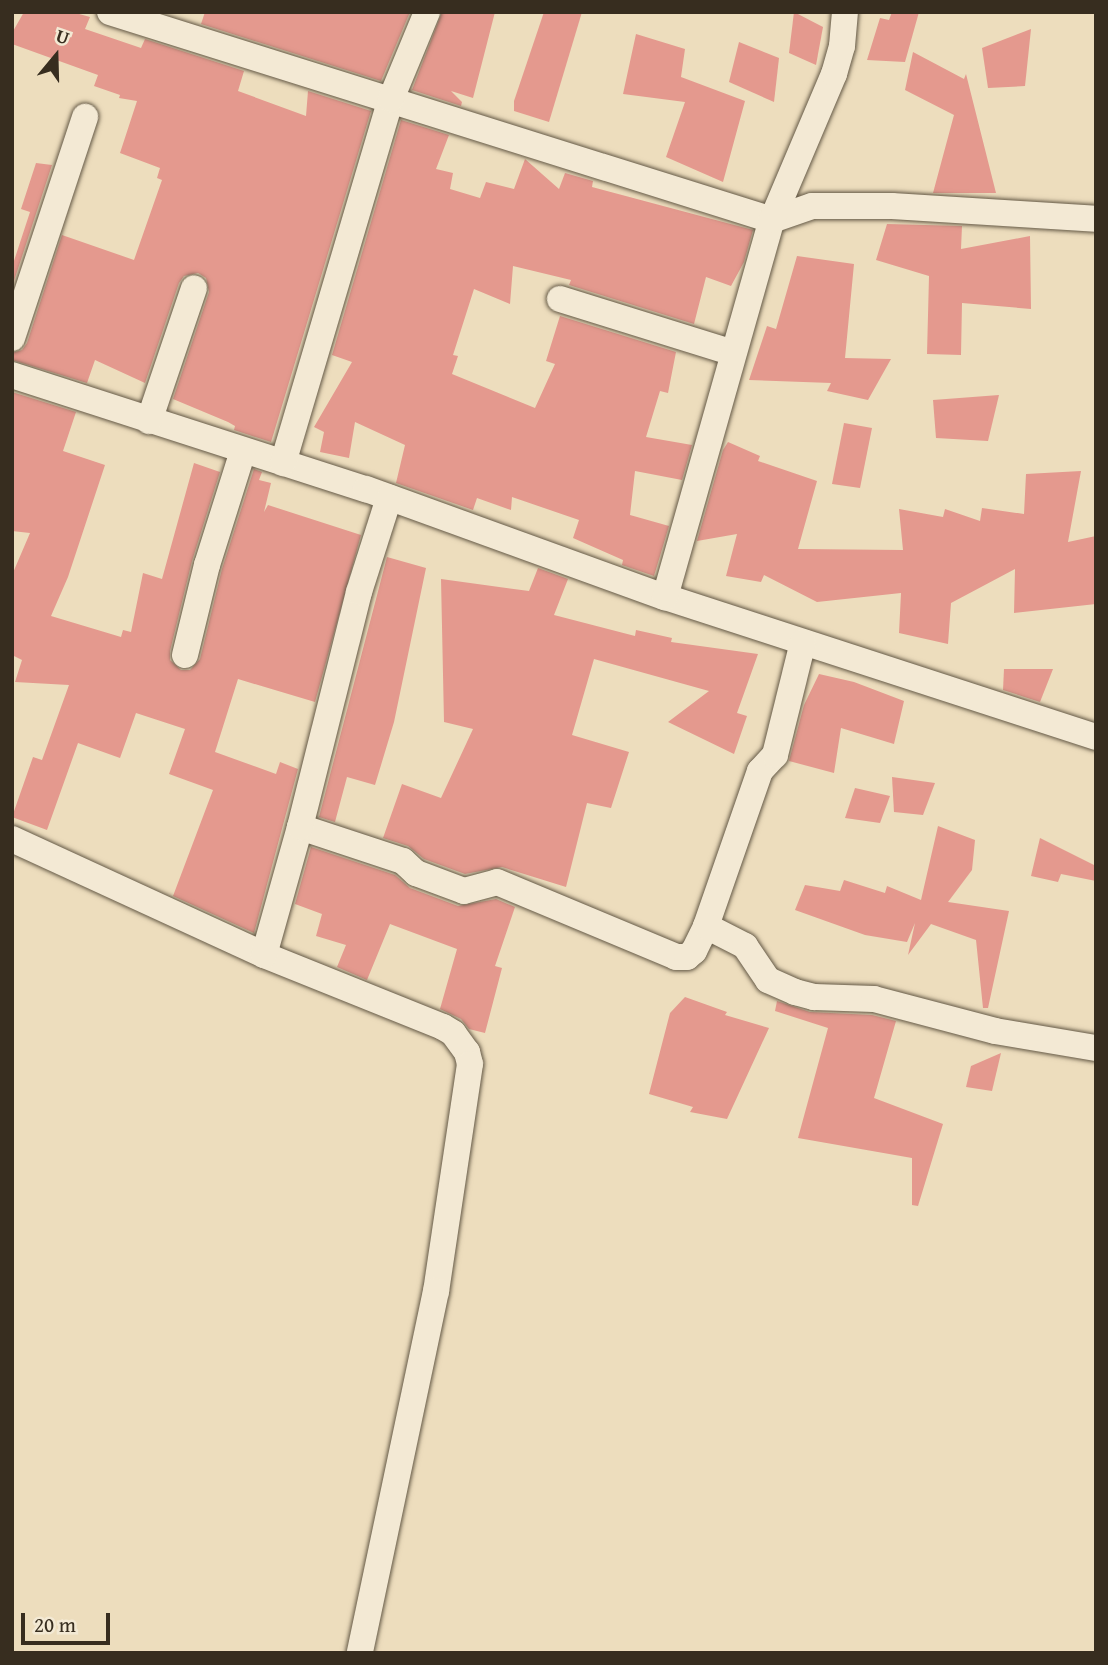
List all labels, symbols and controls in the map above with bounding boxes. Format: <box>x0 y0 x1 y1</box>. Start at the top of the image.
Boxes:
north arrow <box>21 21 91 91</box>
text: U <box>52 21 73 51</box>
scale bar <box>24 1598 114 1642</box>
text: 20 m <box>34 1609 76 1640</box>

